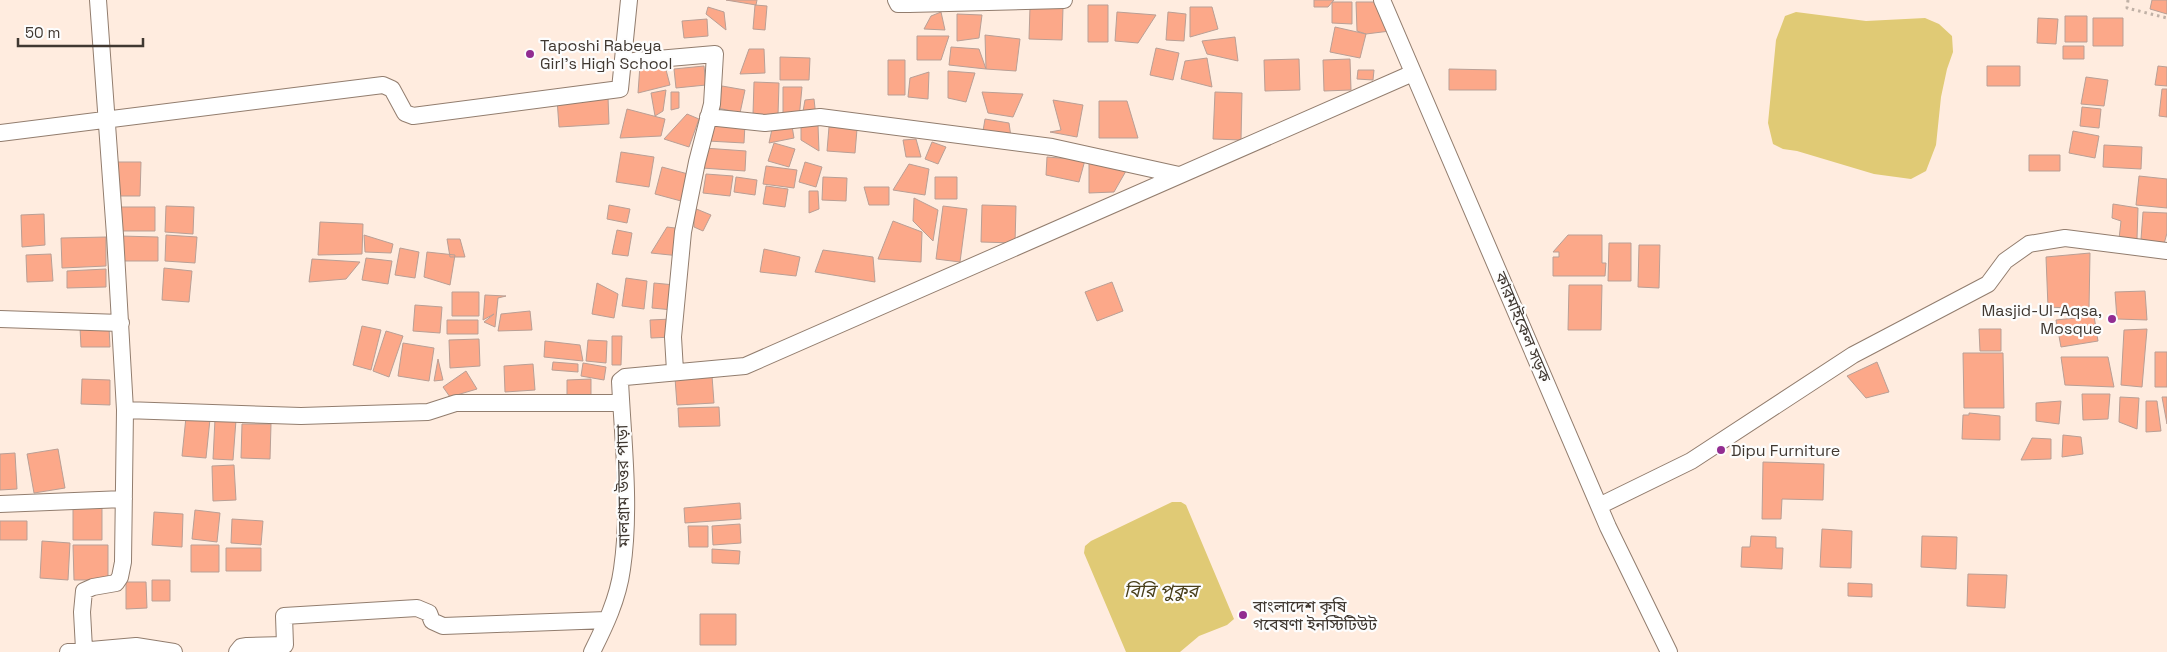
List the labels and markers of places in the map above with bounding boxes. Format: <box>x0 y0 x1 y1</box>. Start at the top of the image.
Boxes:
place label: Taposhi Rabeya Girl's High School <box>540 35 672 74</box>
marker: Taposhi Rabeya Girl's High School <box>524 48 536 60</box>
place label: Masjid-Ul-Aqsa, Mosque <box>1982 300 2102 339</box>
marker: Masjid-Ul-Aqsa, Mosque <box>2106 313 2118 325</box>
place label: Dipu Furniture <box>1731 440 1840 461</box>
marker: Dipu Furniture <box>1715 444 1727 456</box>
place label: বাংলাদেশ কৃষি গবেষণা ইনস্টিটিউট <box>1252 596 1377 635</box>
marker: বাংলাদেশ কৃষি গবেষণা ইনস্টিটিউট <box>1237 609 1249 621</box>

